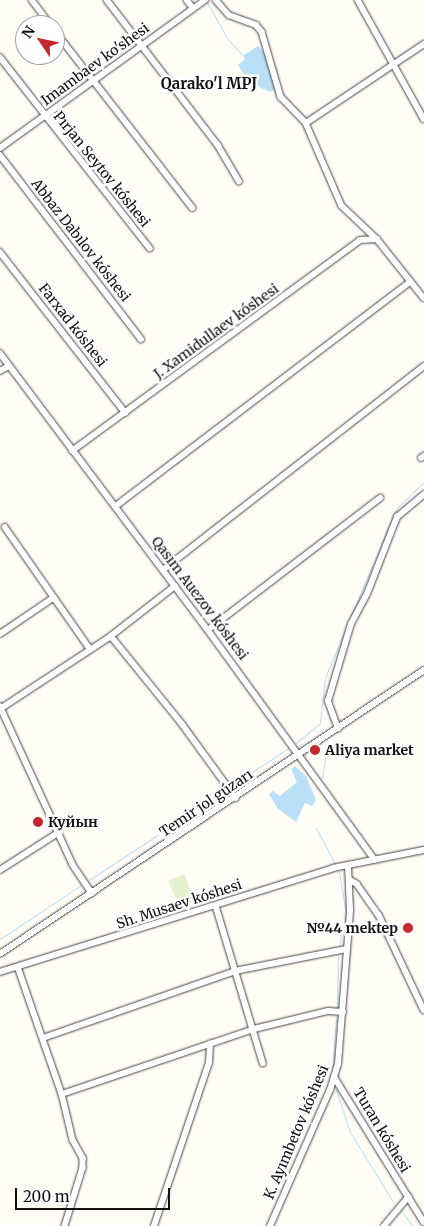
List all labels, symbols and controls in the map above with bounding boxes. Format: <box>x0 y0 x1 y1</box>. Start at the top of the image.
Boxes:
north arrow <box>15 15 65 65</box>
street label: Imambaev ko'shesi <box>38 19 152 109</box>
text: N <box>18 23 39 42</box>
district label: Qarako'l MPJ <box>161 75 257 93</box>
street label: Pırjan Seytov kóshesi <box>50 108 154 230</box>
street label: Abbaz Dabılov kóshesi <box>28 175 134 305</box>
street label: Farxad kóshesi <box>35 280 111 370</box>
street label: J. Xamidullaev kóshesi <box>150 280 282 382</box>
street label: Qasım Auezov kóshesi <box>148 533 252 663</box>
place label: Aliya market <box>325 742 414 758</box>
marker: Aliya market <box>309 744 321 756</box>
street label: Temir jol gúzarı <box>156 766 256 840</box>
place label: Куйын <box>48 814 98 830</box>
marker: Куйын <box>32 816 44 828</box>
street label: Sh. Musaev kóshesi <box>114 876 244 932</box>
place label: №44 mektep <box>307 920 398 936</box>
marker: №44 mektep <box>402 922 414 934</box>
street label: K. Ayımbetov kóshesi <box>260 1062 332 1202</box>
street label: Turan kóshesi <box>350 1085 414 1175</box>
scale bar <box>18 1178 172 1210</box>
text: 200 m <box>23 1187 70 1206</box>

